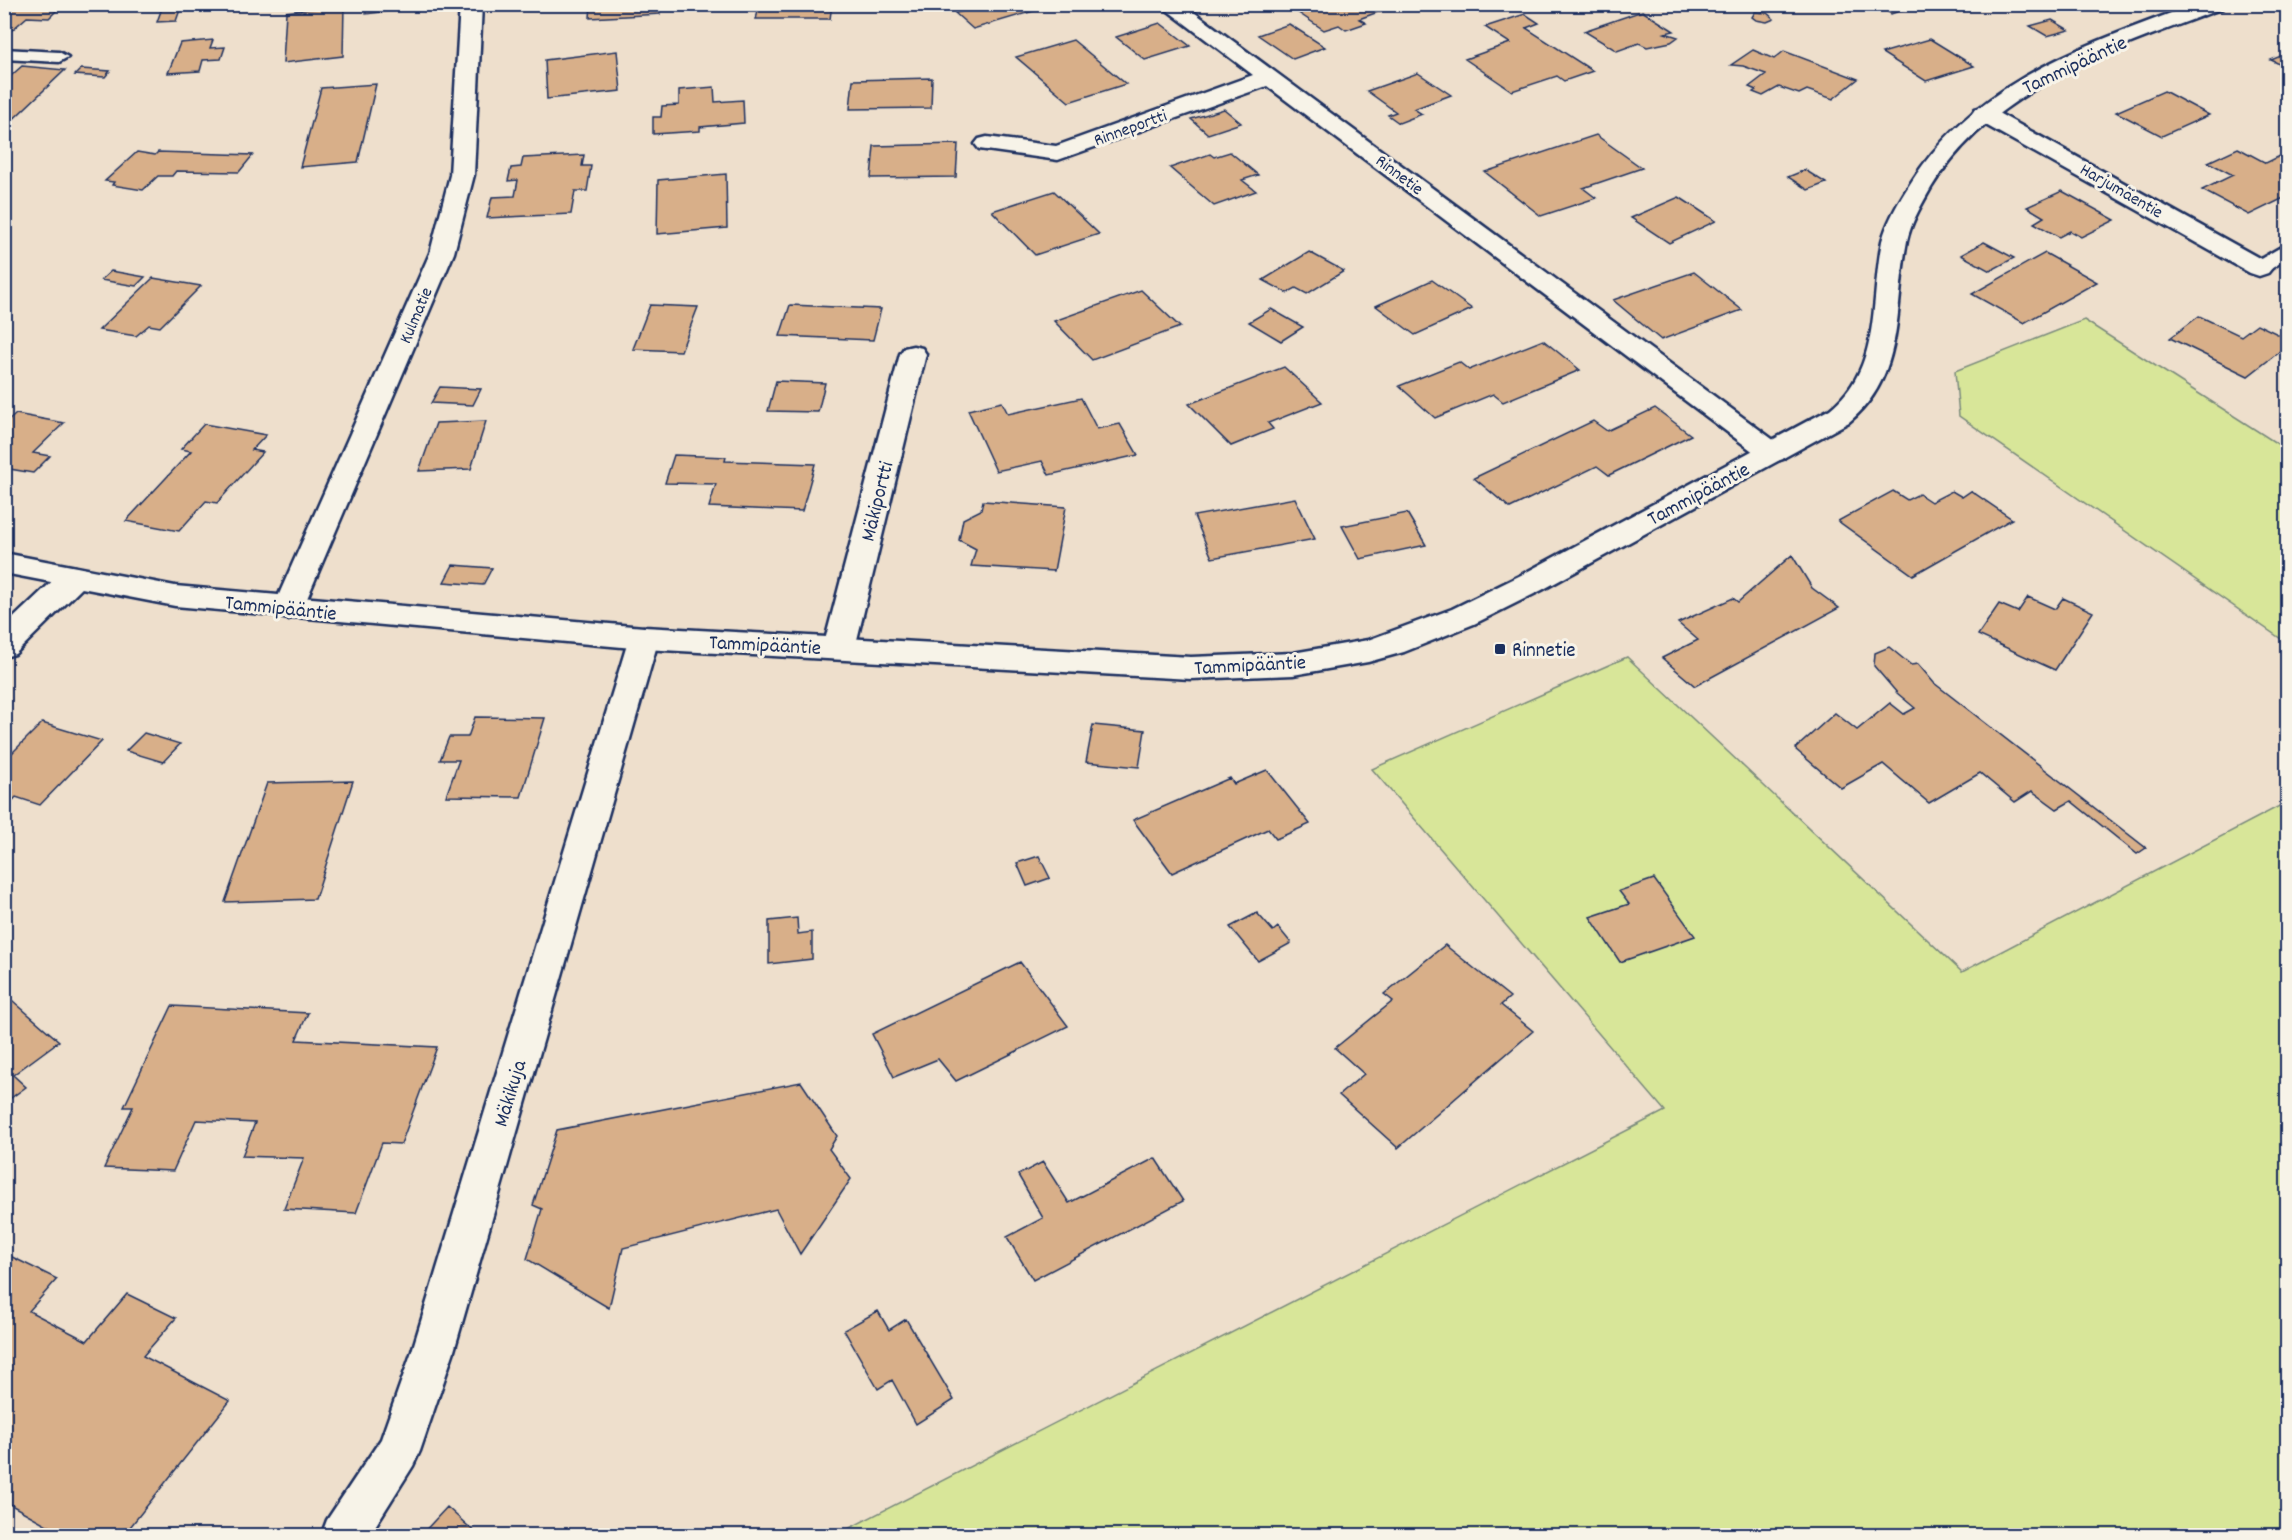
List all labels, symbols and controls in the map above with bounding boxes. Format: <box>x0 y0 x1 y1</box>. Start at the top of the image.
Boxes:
street label: Tammipääntie <box>2018 29 2132 104</box>
street label: Rinneportti <box>1091 105 1171 154</box>
street label: Rinnetie <box>1369 150 1428 202</box>
street label: Harjumäentie <box>2075 158 2167 226</box>
street label: Kulmatie <box>394 284 440 348</box>
street label: Tammipääntie <box>1643 456 1756 535</box>
street label: Mäkiportti <box>855 458 903 545</box>
street label: Tammipääntie <box>223 589 338 631</box>
street label: Tammipääntie <box>708 629 822 665</box>
place label: Rinnetie <box>1512 637 1576 667</box>
marker: Rinnetie <box>1493 642 1507 656</box>
street label: Tammipääntie <box>1193 649 1307 685</box>
street label: Mäkikuja <box>488 1056 537 1131</box>

